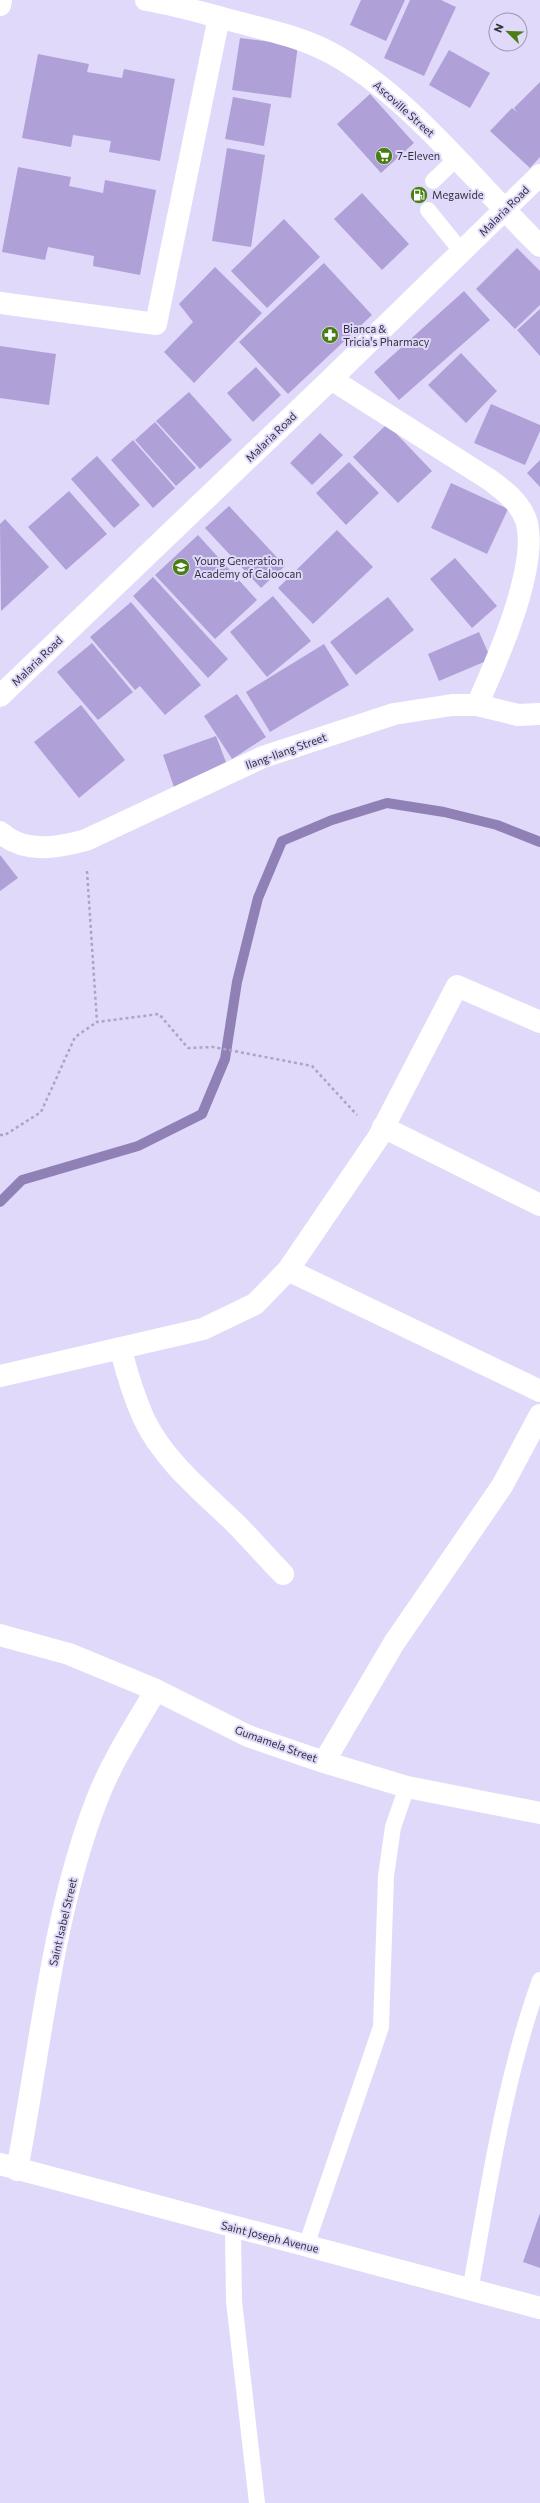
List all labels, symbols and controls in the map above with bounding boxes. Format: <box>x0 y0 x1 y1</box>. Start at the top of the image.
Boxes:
north arrow <box>488 12 528 52</box>
text: N <box>491 22 506 34</box>
street label: Ascoville Street <box>371 78 438 140</box>
supermarket icon: 7-Eleven <box>374 146 394 166</box>
place label: 7-Eleven <box>397 149 440 162</box>
street label: Malaria Road <box>476 183 531 238</box>
fuel station icon: Megawide <box>409 185 429 205</box>
place label: Megawide <box>432 188 484 201</box>
place label: Bianca & Tricia's Pharmacy <box>343 322 430 348</box>
pharmacy icon: Bianca & Tricia's Pharmacy <box>320 325 340 345</box>
street label: Malaria Road <box>243 409 299 464</box>
place label: Young Generation Academy of Caloocan <box>194 554 302 580</box>
school or university icon: Young Generation Academy of Caloocan <box>171 557 191 577</box>
street label: Malaria Road <box>9 633 65 688</box>
street label: Ilang-Ilang Street <box>243 730 329 771</box>
street label: Gumamela Street <box>233 1723 320 1765</box>
street label: Saint Isabel Street <box>46 1876 79 1967</box>
street label: Saint Joseph Avenue <box>220 2218 320 2256</box>

